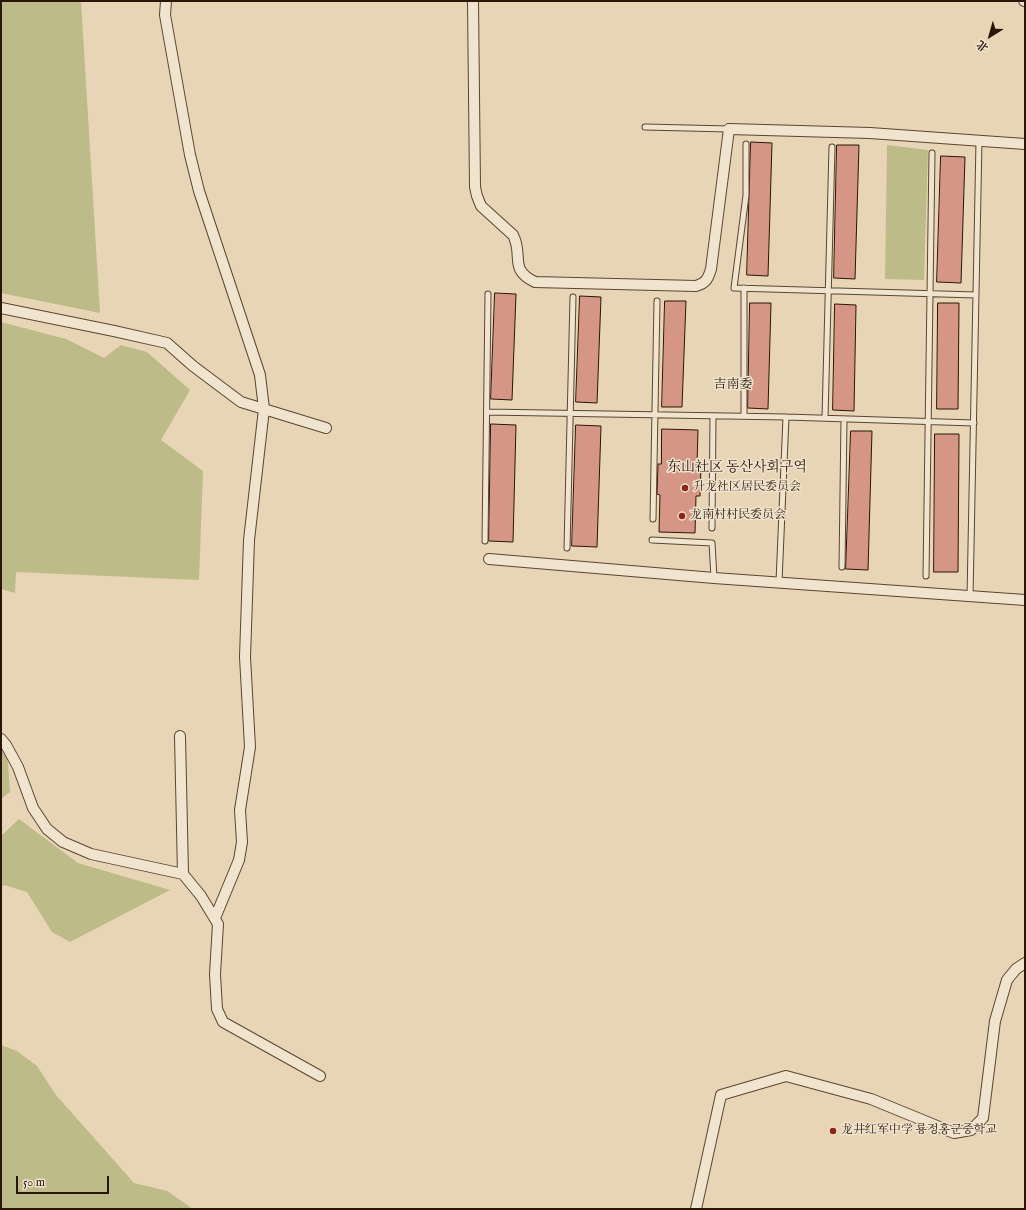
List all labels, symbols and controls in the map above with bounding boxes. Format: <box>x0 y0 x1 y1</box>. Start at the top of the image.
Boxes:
north arrow <box>970 16 1010 56</box>
text: 北 <box>974 37 991 54</box>
district label: 吉南委 <box>714 377 752 393</box>
district label: 东山社区 동산사회구역 <box>667 460 807 476</box>
place label: 升龙社区居民委员会 <box>693 481 801 495</box>
marker: 升龙社区居民委员会 <box>680 483 690 493</box>
place label: 龙南村村民委员会 <box>690 509 786 523</box>
marker: 龙南村村民委员会 <box>677 511 687 521</box>
place label: 龙井红军中学 룡정홍군중학교 <box>841 1124 997 1138</box>
marker: 龙井红军中学 룡정홍군중학교 <box>828 1126 838 1136</box>
scale bar <box>18 1168 111 1194</box>
text: 50 m <box>23 1175 45 1190</box>

